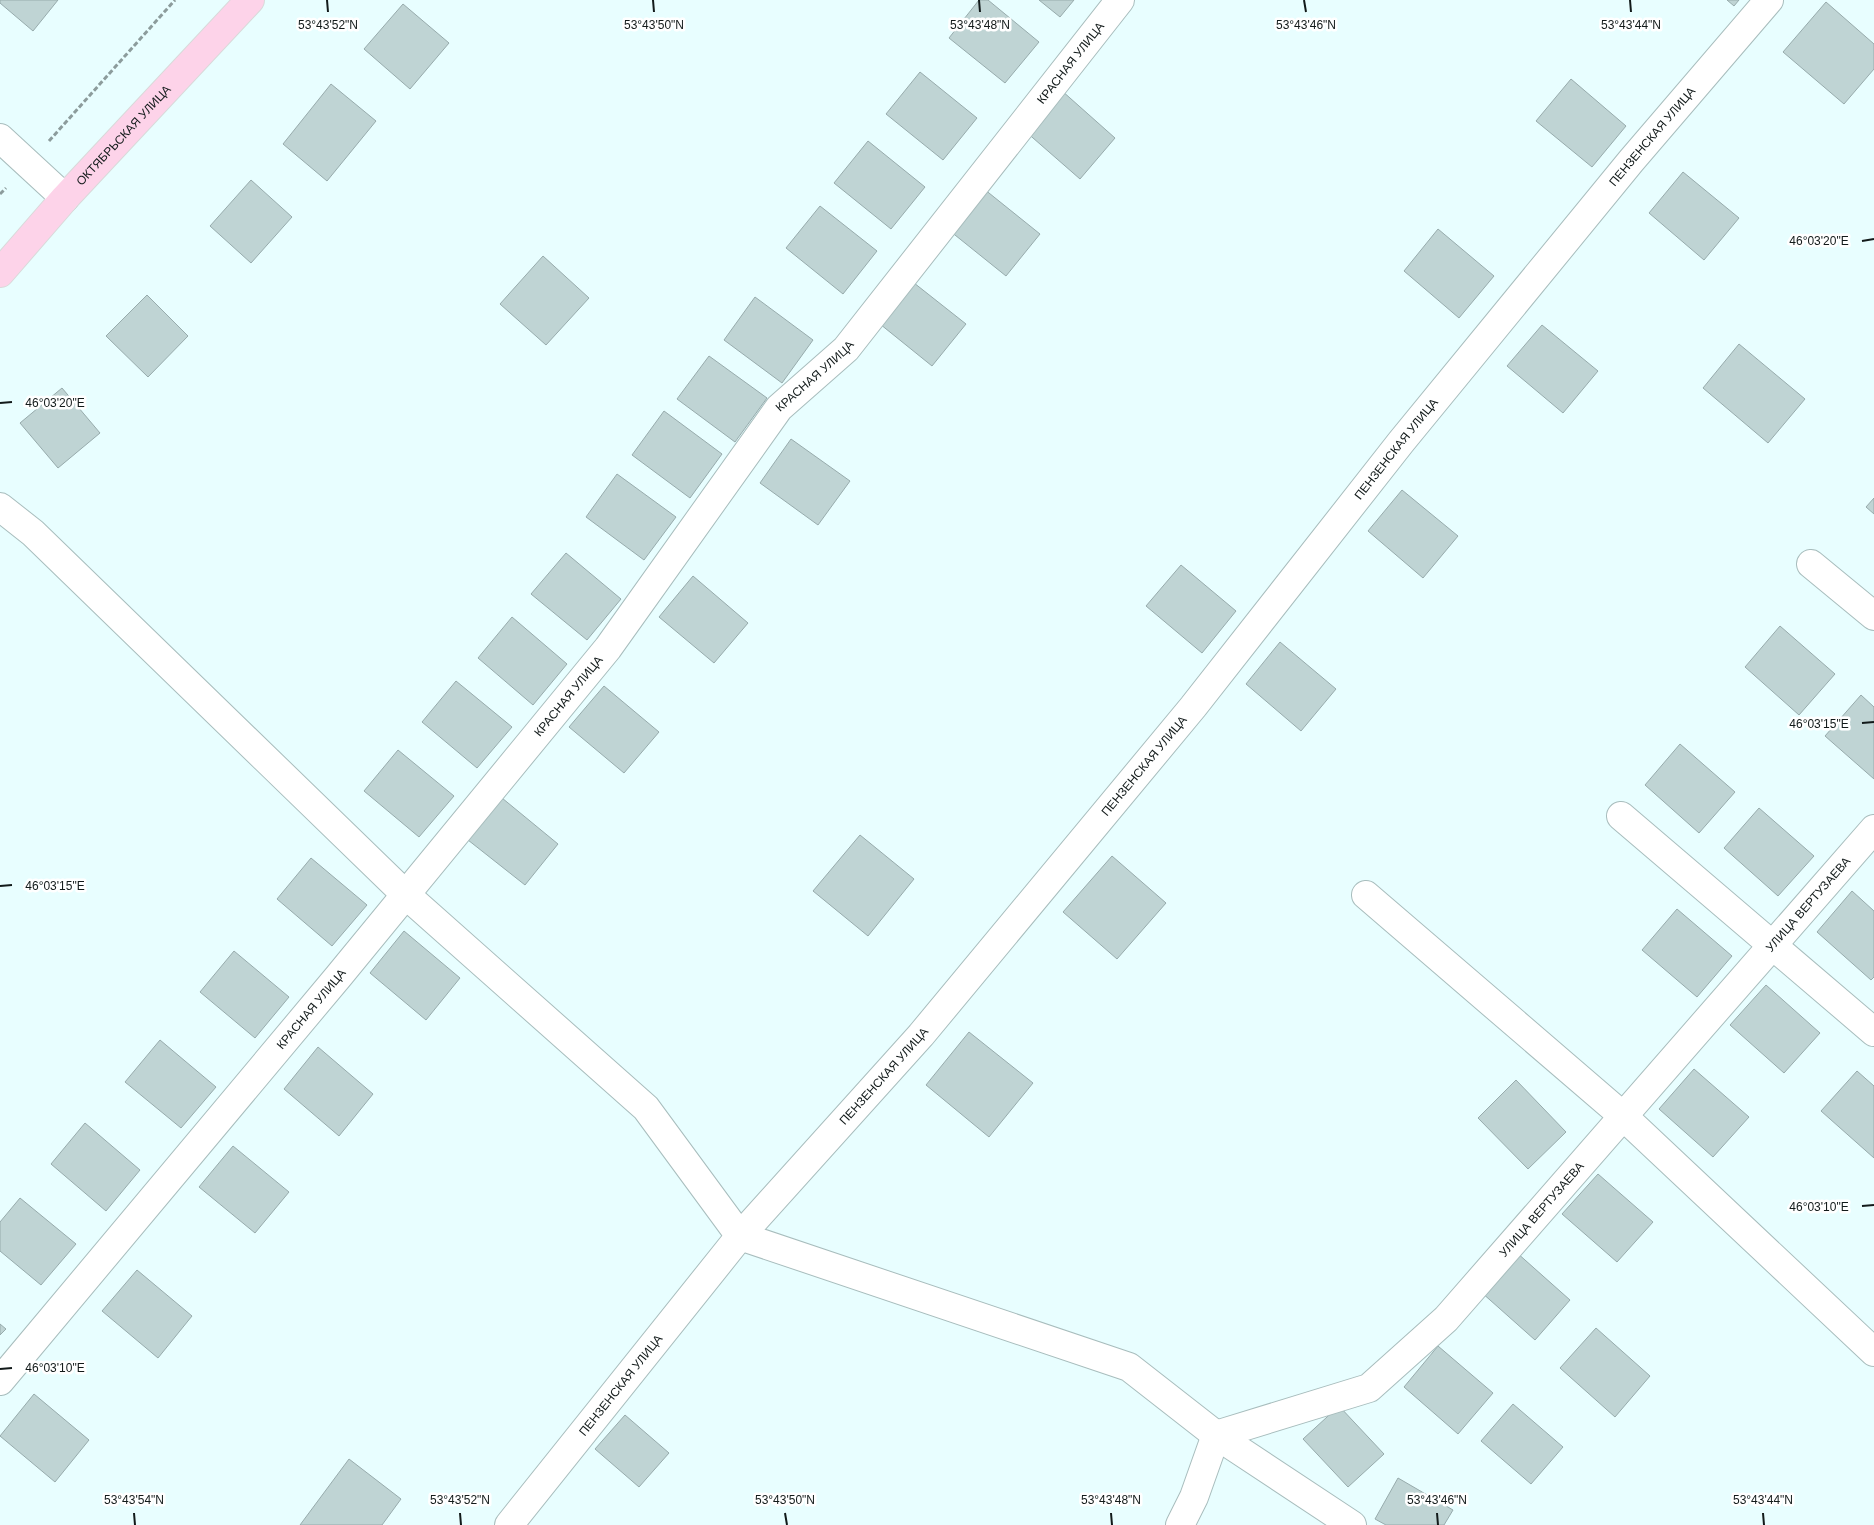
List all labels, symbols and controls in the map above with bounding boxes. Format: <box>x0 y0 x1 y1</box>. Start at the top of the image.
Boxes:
text: 53°43'52"N <box>298 18 358 32</box>
text: 53°43'50"N <box>624 18 684 32</box>
text: 53°43'48"N <box>950 18 1010 32</box>
text: 53°43'46"N <box>1276 18 1336 32</box>
text: 53°43'44"N <box>1601 18 1661 32</box>
street label: КРАСНАЯ УЛИЦА <box>1034 19 1107 107</box>
street label: ОКТЯБРЬСКАЯ УЛИЦА <box>73 82 174 188</box>
street label: ПЕНЗЕНСКАЯ УЛИЦА <box>1606 84 1698 189</box>
text: 46°03'20"E <box>1789 234 1849 248</box>
street label: КРАСНАЯ УЛИЦА <box>773 338 857 415</box>
text: 46°03'20"E <box>25 396 85 410</box>
street label: ПЕНЗЕНСКАЯ УЛИЦА <box>1352 396 1441 502</box>
street label: КРАСНАЯ УЛИЦА <box>531 653 606 739</box>
street label: ПЕНЗЕНСКАЯ УЛИЦА <box>1099 713 1190 819</box>
text: 46°03'15"E <box>1789 717 1849 731</box>
street label: УЛИЦА ВЕРТУЗАЕВА <box>1763 854 1853 955</box>
text: 46°03'15"E <box>25 879 85 893</box>
street label: КРАСНАЯ УЛИЦА <box>274 966 349 1052</box>
street label: ПЕНЗЕНСКАЯ УЛИЦА <box>837 1025 931 1128</box>
street label: УЛИЦА ВЕРТУЗАЕВА <box>1497 1159 1587 1260</box>
text: 46°03'10"E <box>1789 1200 1849 1214</box>
street label: ПЕНЗЕНСКАЯ УЛИЦА <box>576 1332 665 1439</box>
text: 46°03'10"E <box>25 1361 85 1375</box>
text: 53°43'54"N <box>104 1493 164 1507</box>
text: 53°43'52"N <box>430 1493 490 1507</box>
text: 53°43'50"N <box>755 1493 815 1507</box>
text: 53°43'48"N <box>1081 1493 1141 1507</box>
text: 53°43'46"N <box>1407 1493 1467 1507</box>
text: 53°43'44"N <box>1733 1493 1793 1507</box>

